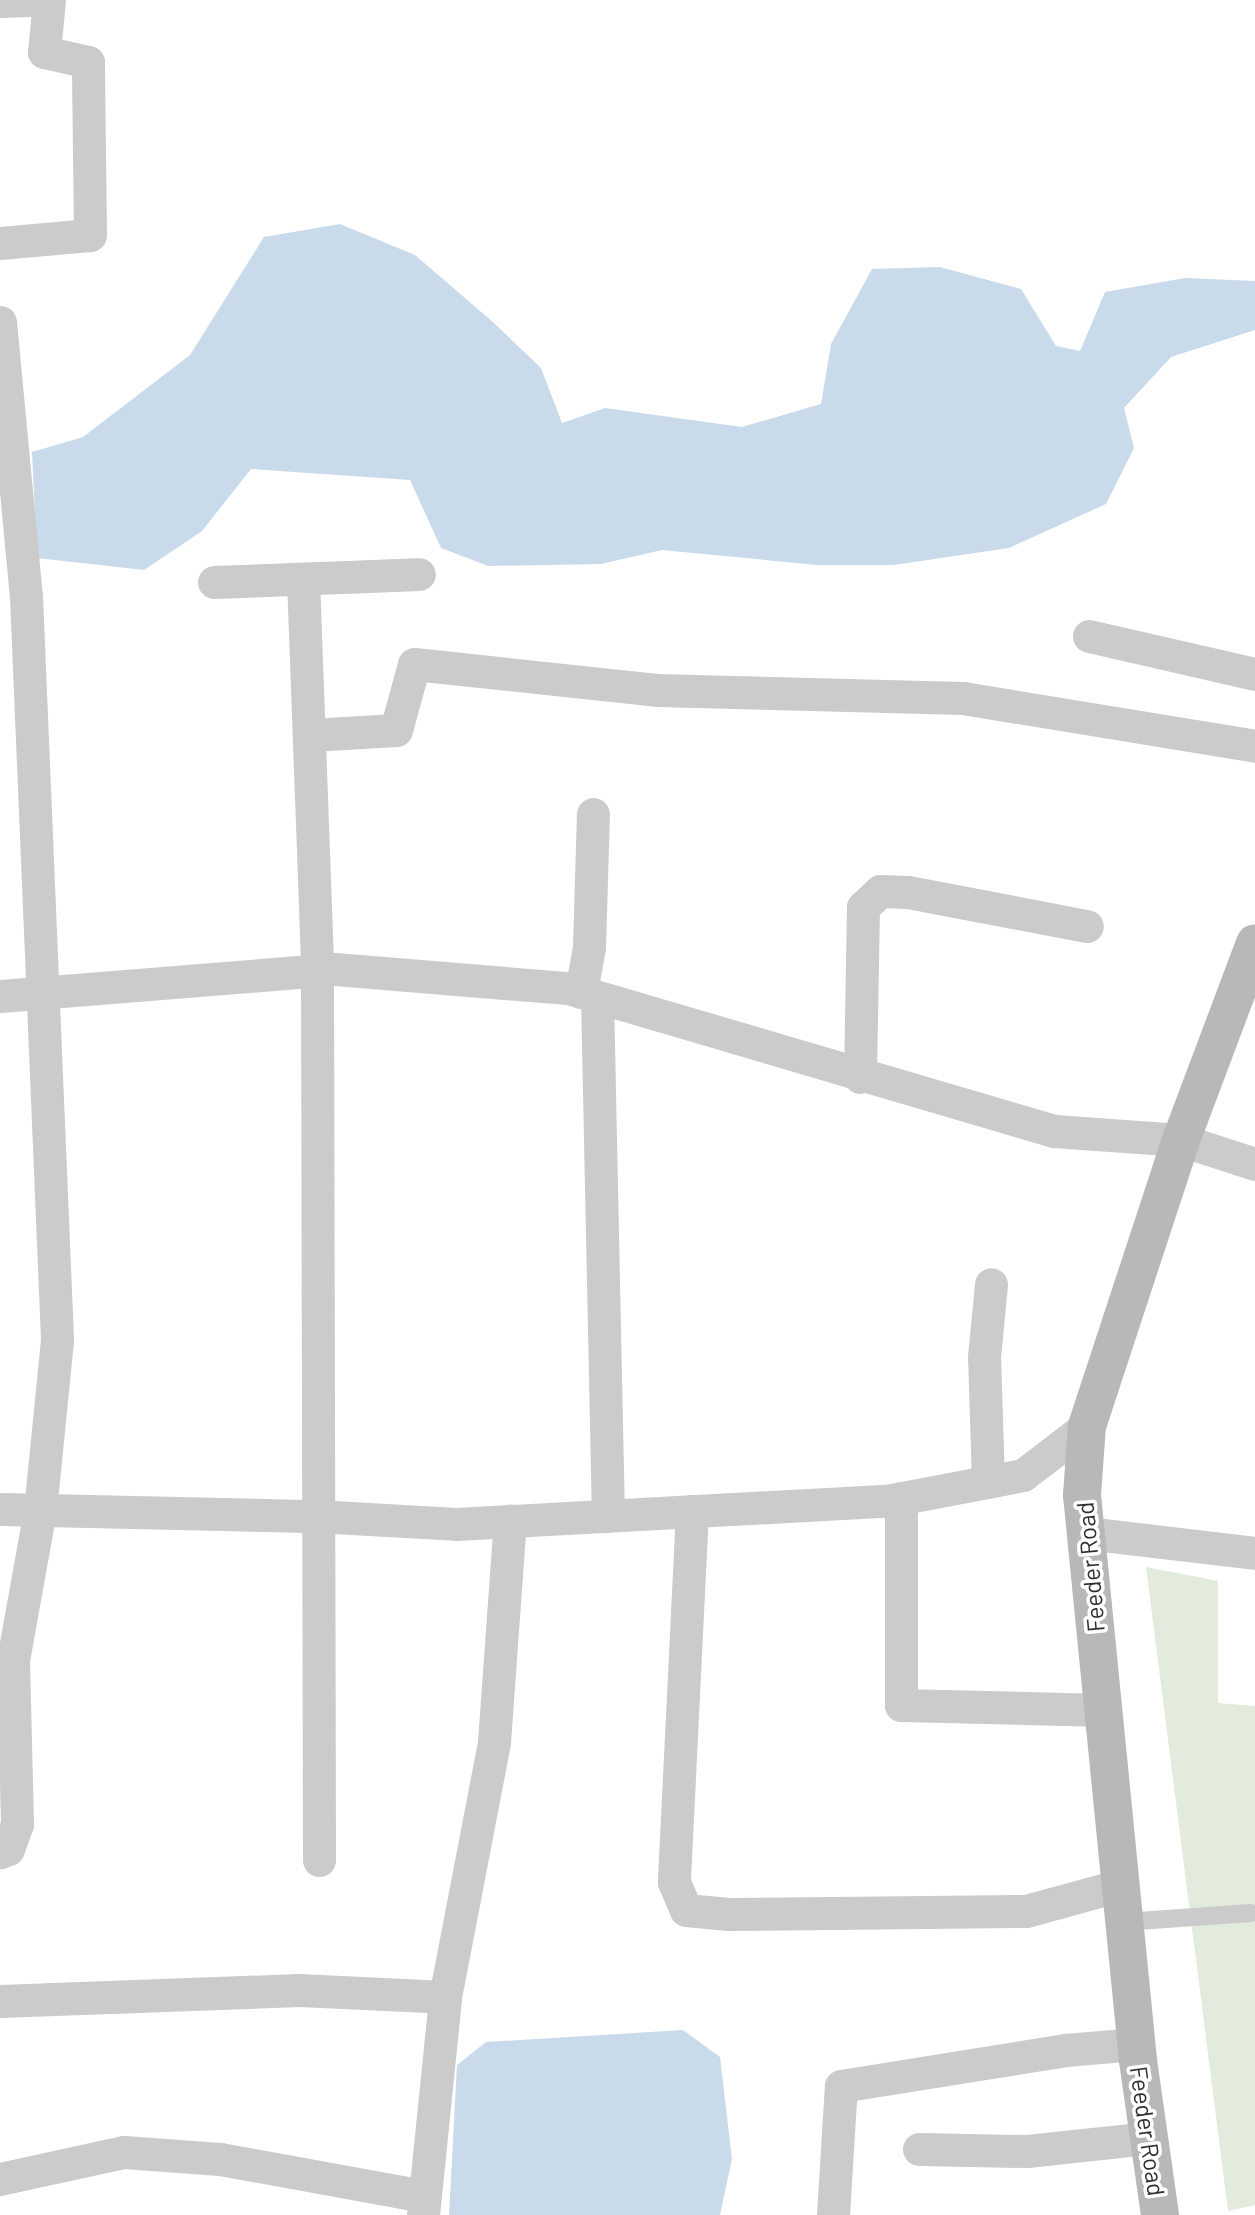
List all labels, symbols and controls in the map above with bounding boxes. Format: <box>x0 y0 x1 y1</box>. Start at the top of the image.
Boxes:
street label: Feeder Road <box>1070 1501 1110 1633</box>
street label: Feeder Road <box>1125 2064 1171 2198</box>

